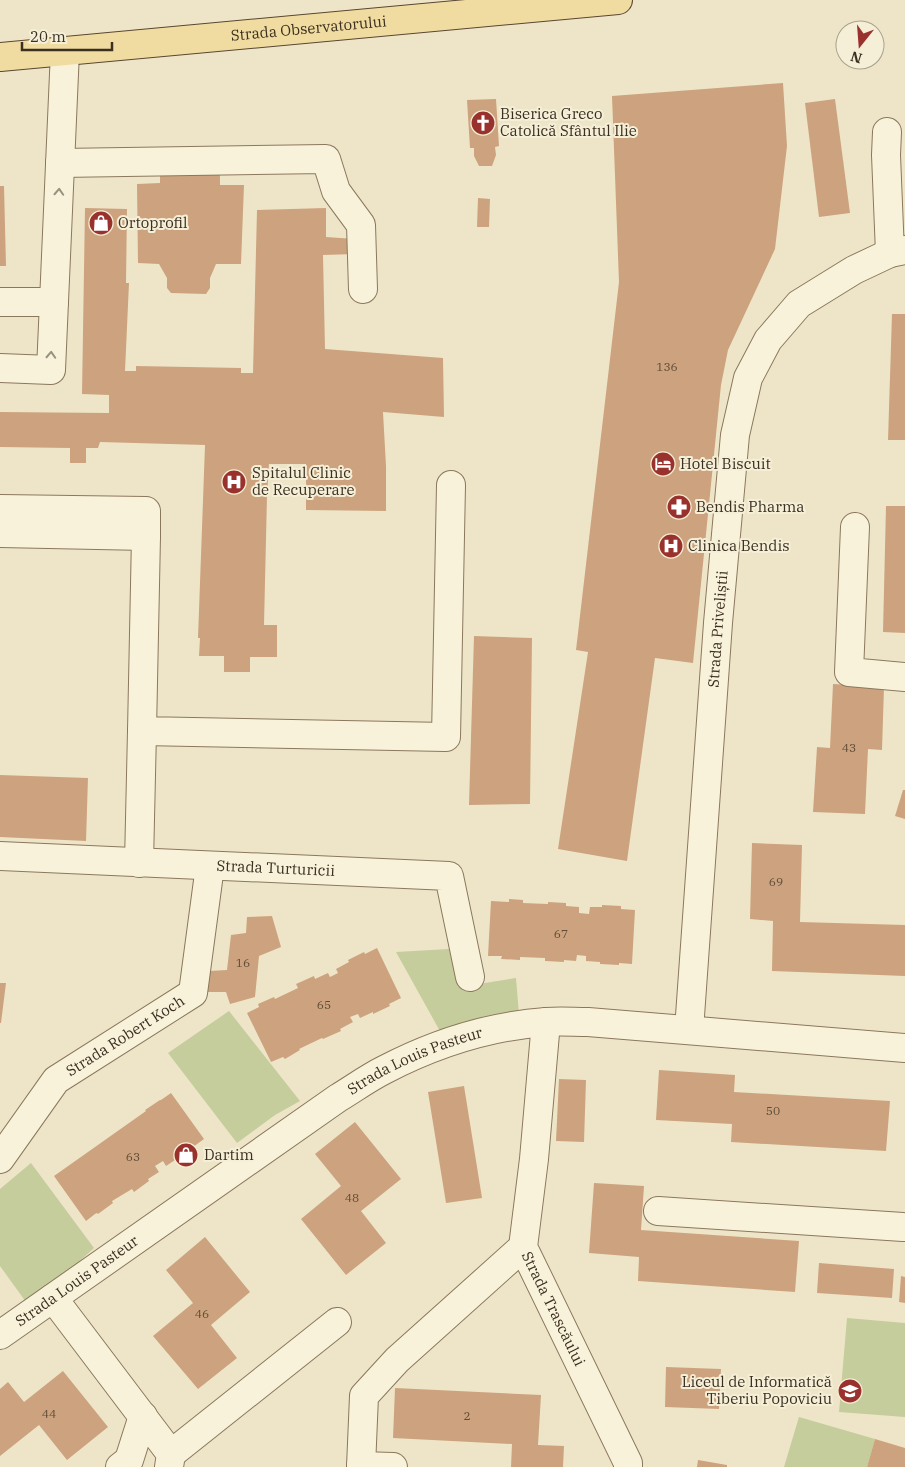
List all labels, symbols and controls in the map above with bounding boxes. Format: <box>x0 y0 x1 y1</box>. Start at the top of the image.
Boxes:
street label: Strada Observatorului <box>230 11 388 45</box>
scale bar <box>22 20 112 52</box>
north arrow <box>835 20 885 70</box>
text: 20 m <box>30 27 66 46</box>
text: N <box>848 47 864 68</box>
place label: Biserica Greco Catolică Sfântul Ilie <box>500 104 637 140</box>
church icon: Biserica Greco Catolică Sfântul Ilie <box>470 110 496 136</box>
one-way arrow <box>53 188 64 196</box>
shop icon: Ortoprofil <box>88 210 114 236</box>
place label: Ortoprofil <box>118 213 188 232</box>
one-way arrow <box>46 350 57 358</box>
house number: 136 <box>656 359 678 374</box>
hotel icon: Hotel Biscuit <box>650 451 676 477</box>
place label: Hotel Biscuit <box>680 454 771 473</box>
place label: Spitalul Clinic de Recuperare <box>252 463 354 499</box>
hospital icon: Spitalul Clinic de Recuperare <box>221 469 247 495</box>
pharmacy icon: Bendis Pharma <box>666 494 692 520</box>
place label: Bendis Pharma <box>696 497 804 516</box>
hospital icon: Clinica Bendis <box>658 533 684 559</box>
place label: Clinica Bendis <box>688 536 789 555</box>
street label: Strada Priveliștii <box>703 569 732 688</box>
house number: 43 <box>842 740 856 755</box>
street label: Strada Turturicii <box>216 856 336 880</box>
house number: 69 <box>769 874 783 889</box>
house number: 67 <box>554 926 568 941</box>
house number: 16 <box>236 955 250 970</box>
street label: Strada Robert Koch <box>62 991 188 1080</box>
house number: 65 <box>317 997 331 1012</box>
street label: Strada Louis Pasteur <box>344 1023 485 1099</box>
house number: 50 <box>766 1103 780 1118</box>
shop icon: Dartim <box>173 1142 199 1168</box>
place label: Dartim <box>204 1145 254 1164</box>
house number: 63 <box>126 1149 140 1164</box>
house number: 48 <box>345 1190 359 1205</box>
street label: Strada Louis Pasteur <box>11 1231 142 1330</box>
street label: Strada Trascăului <box>518 1248 590 1369</box>
house number: 46 <box>195 1306 209 1321</box>
place label: Liceul de Informatică Tiberiu Popoviciu <box>682 1372 832 1408</box>
school or university icon: Liceul de Informatică Tiberiu Popoviciu <box>837 1378 863 1404</box>
house number: 44 <box>42 1406 56 1421</box>
house number: 2 <box>463 1408 471 1423</box>

